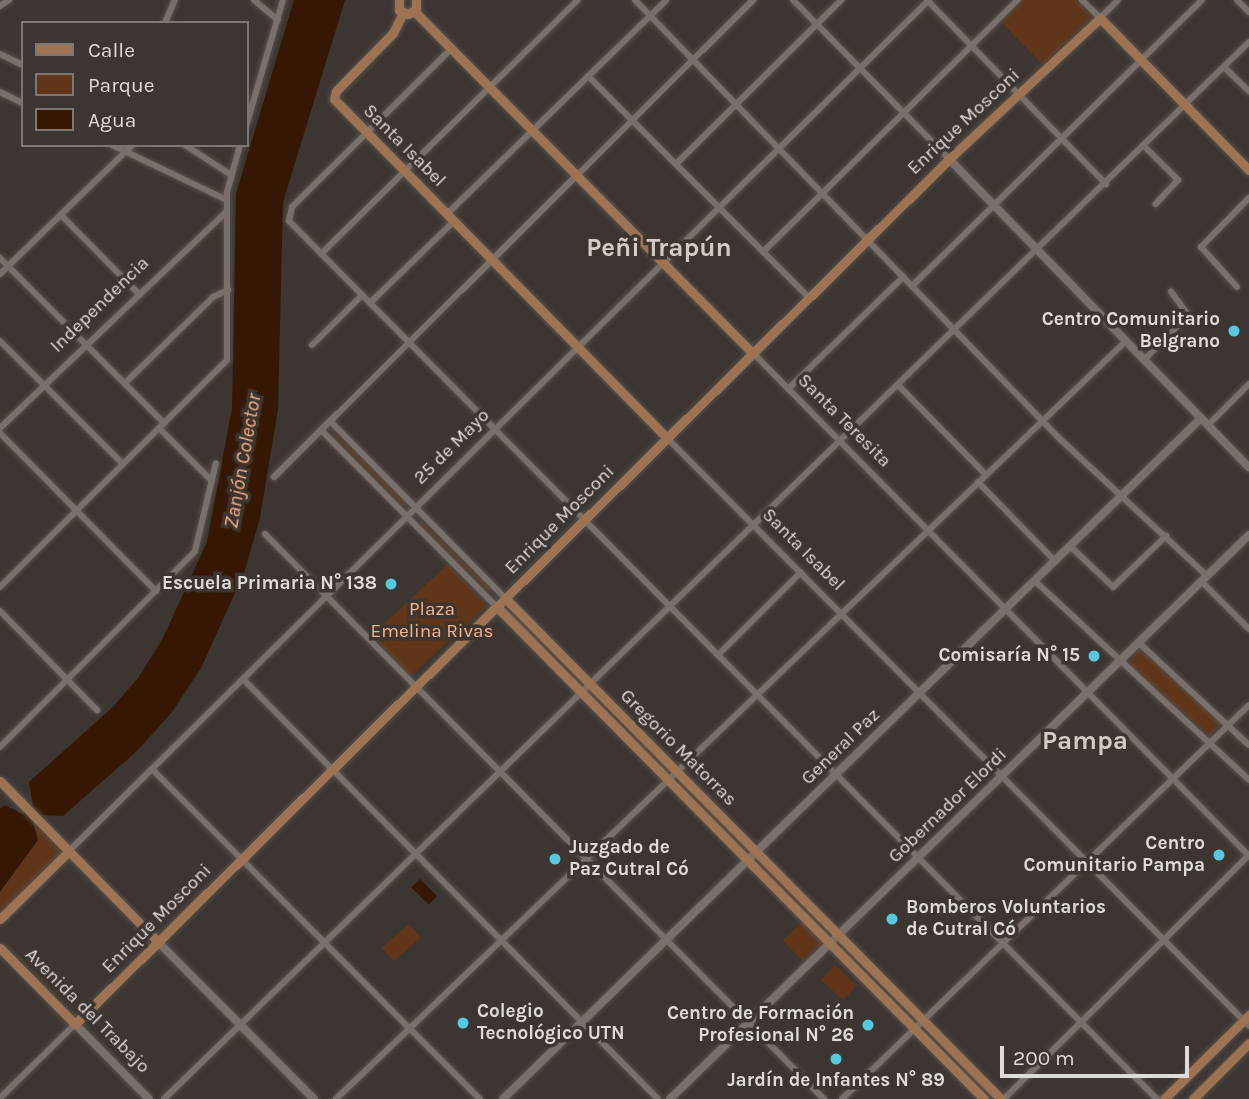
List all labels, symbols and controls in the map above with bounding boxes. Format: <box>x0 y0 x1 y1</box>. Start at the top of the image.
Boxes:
legend <box>21 21 248 147</box>
text: Calle <box>88 38 135 62</box>
street label: Enrique Mosconi <box>903 64 1025 180</box>
text: Parque <box>88 73 155 97</box>
street label: Santa Isabel <box>358 100 450 192</box>
text: Agua <box>88 108 136 132</box>
district label: Peñi Trapún <box>586 232 732 264</box>
street label: Independencia <box>46 252 154 358</box>
place label: Centro Comunitario Belgrano <box>1042 309 1220 353</box>
marker: Centro Comunitario Belgrano <box>1226 323 1242 339</box>
street label: Santa Teresita <box>792 369 896 473</box>
water label: Zanjón Colector <box>218 392 266 530</box>
street label: 25 de Mayo <box>409 404 495 490</box>
street label: Enrique Mosconi <box>501 461 619 579</box>
street label: Santa Isabel <box>757 504 849 596</box>
place label: Escuela Primaria N° 138 <box>162 573 377 595</box>
marker: Escuela Primaria N° 138 <box>383 576 399 592</box>
park label: Plaza Emelina Rivas <box>371 599 493 643</box>
place label: Comisaría N° 15 <box>939 645 1080 667</box>
marker: Comisaría N° 15 <box>1086 648 1102 664</box>
street label: Gregorio Matorras <box>615 685 741 811</box>
street label: General Paz <box>797 704 885 790</box>
district label: Pampa <box>1042 725 1128 757</box>
street label: Gobernador Elordi <box>884 744 1012 868</box>
place label: Centro Comunitario Pampa <box>1023 833 1205 877</box>
place label: Juzgado de Paz Cutral Có <box>569 837 689 881</box>
marker: Centro Comunitario Pampa <box>1211 847 1227 863</box>
marker: Juzgado de Paz Cutral Có <box>547 851 563 867</box>
street label: Enrique Mosconi <box>98 860 216 978</box>
place label: Bomberos Voluntarios de Cutral Có <box>906 897 1106 941</box>
marker: Bomberos Voluntarios de Cutral Có <box>884 911 900 927</box>
street label: Avenida del Trabajo <box>20 944 154 1078</box>
place label: Colegio Tecnológico UTN <box>477 1001 625 1045</box>
place label: Centro de Formación Profesional N° 26 <box>667 1003 854 1047</box>
marker: Colegio Tecnológico UTN <box>455 1015 471 1031</box>
marker: Centro de Formación Profesional N° 26 <box>860 1017 876 1033</box>
scale bar <box>1004 1032 1193 1076</box>
text: 200 m <box>1013 1046 1075 1070</box>
marker: Jardín de Infantes N° 89 <box>828 1051 844 1067</box>
place label: Jardín de Infantes N° 89 <box>727 1070 945 1092</box>

